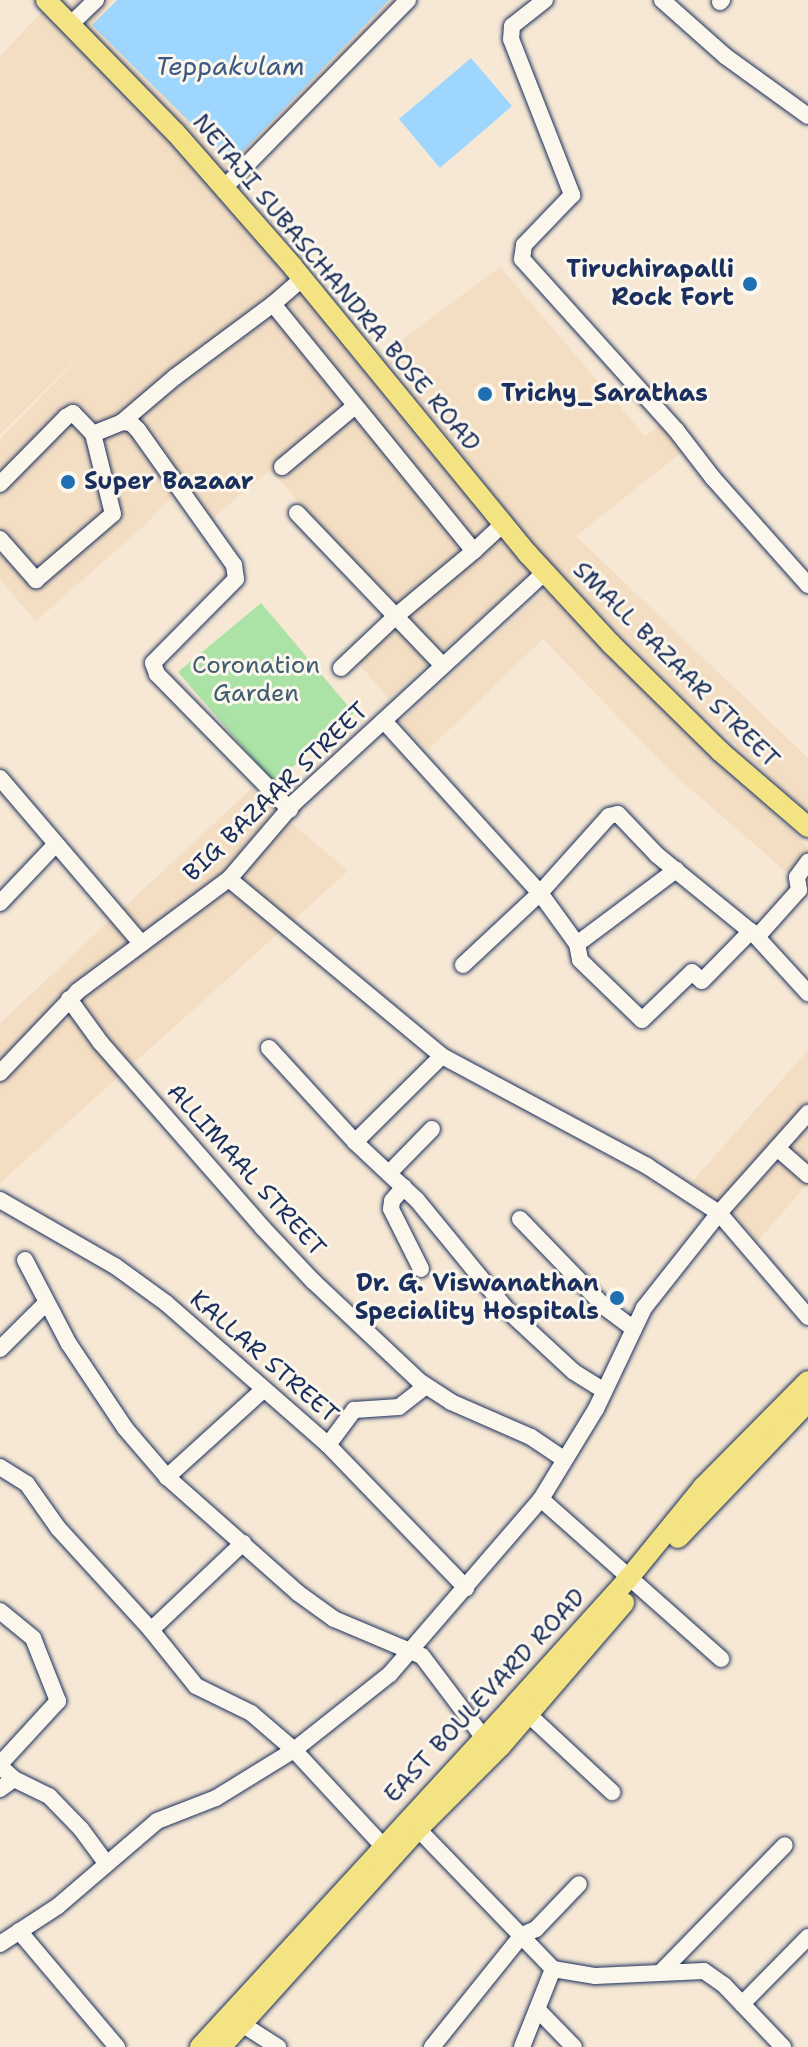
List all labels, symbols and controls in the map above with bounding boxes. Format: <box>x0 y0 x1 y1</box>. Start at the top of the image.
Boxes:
water label: Teppakulam <box>155 50 305 82</box>
street label: NETAJI SUBASCHANDRA BOSE ROAD <box>186 108 486 458</box>
place label: Tiruchirapalli Rock Fort <box>566 256 734 312</box>
marker: Tiruchirapalli Rock Fort <box>741 275 759 293</box>
place label: Trichy_Sarathas <box>501 380 708 408</box>
marker: Trichy_Sarathas <box>476 385 494 403</box>
place label: Super Bazaar <box>84 468 254 496</box>
marker: Super Bazaar <box>59 473 77 491</box>
street label: SMALL BAZAAR STREET <box>567 556 785 774</box>
park label: Coronation Garden <box>192 652 320 708</box>
street label: BIG BAZAAR STREET <box>178 696 374 888</box>
street label: ALLIMAAL STREET <box>161 1077 331 1263</box>
place label: Dr. G. Viswanathan Speciality Hospitals <box>355 1270 599 1326</box>
street label: KALLAR STREET <box>184 1285 344 1429</box>
marker: Dr. G. Viswanathan Speciality Hospitals <box>606 1287 628 1309</box>
street label: EAST BOULEVARD ROAD <box>378 1583 592 1809</box>

